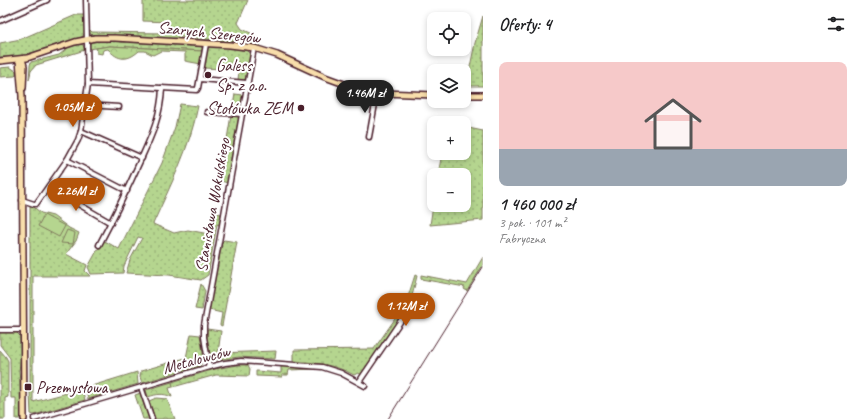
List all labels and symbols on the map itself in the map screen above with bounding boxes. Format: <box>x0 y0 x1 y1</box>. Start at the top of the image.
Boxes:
street label: Szarych Szeregów <box>157 17 262 48</box>
place label: Galess Sp. z o.o. <box>216 55 267 96</box>
marker: Galess Sp. z o.o. <box>203 70 213 80</box>
pin: 1.46M zł <box>324 80 406 114</box>
pin: 1.05M zł <box>32 94 114 128</box>
place label: Stołówka ZEM <box>207 98 295 119</box>
marker: Stołówka ZEM <box>296 103 306 113</box>
street label: Stanisława Wokulskiego <box>190 136 235 274</box>
pin: 2.26M zł <box>35 178 117 212</box>
pin: 1.12M zł <box>365 293 447 327</box>
street label: Metalowców <box>160 340 233 379</box>
place label: Przemysłowa <box>36 377 108 398</box>
marker: Przemysłowa <box>23 382 33 392</box>

